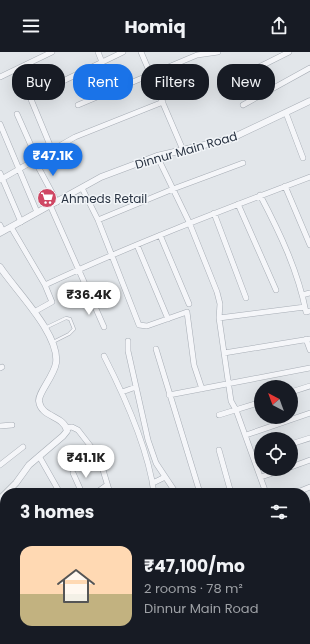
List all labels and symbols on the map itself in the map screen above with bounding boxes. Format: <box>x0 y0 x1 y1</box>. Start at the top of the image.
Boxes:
street label: Dinnur Main Road <box>133 127 239 173</box>
pin: ₹47.1K <box>20 143 86 177</box>
supermarket icon: Ahmeds Retail <box>36 187 58 209</box>
place label: Ahmeds Retail <box>61 190 147 207</box>
pin: ₹36.4K <box>56 282 122 316</box>
north arrow <box>254 380 298 424</box>
pin: ₹41.1K <box>53 445 119 479</box>

